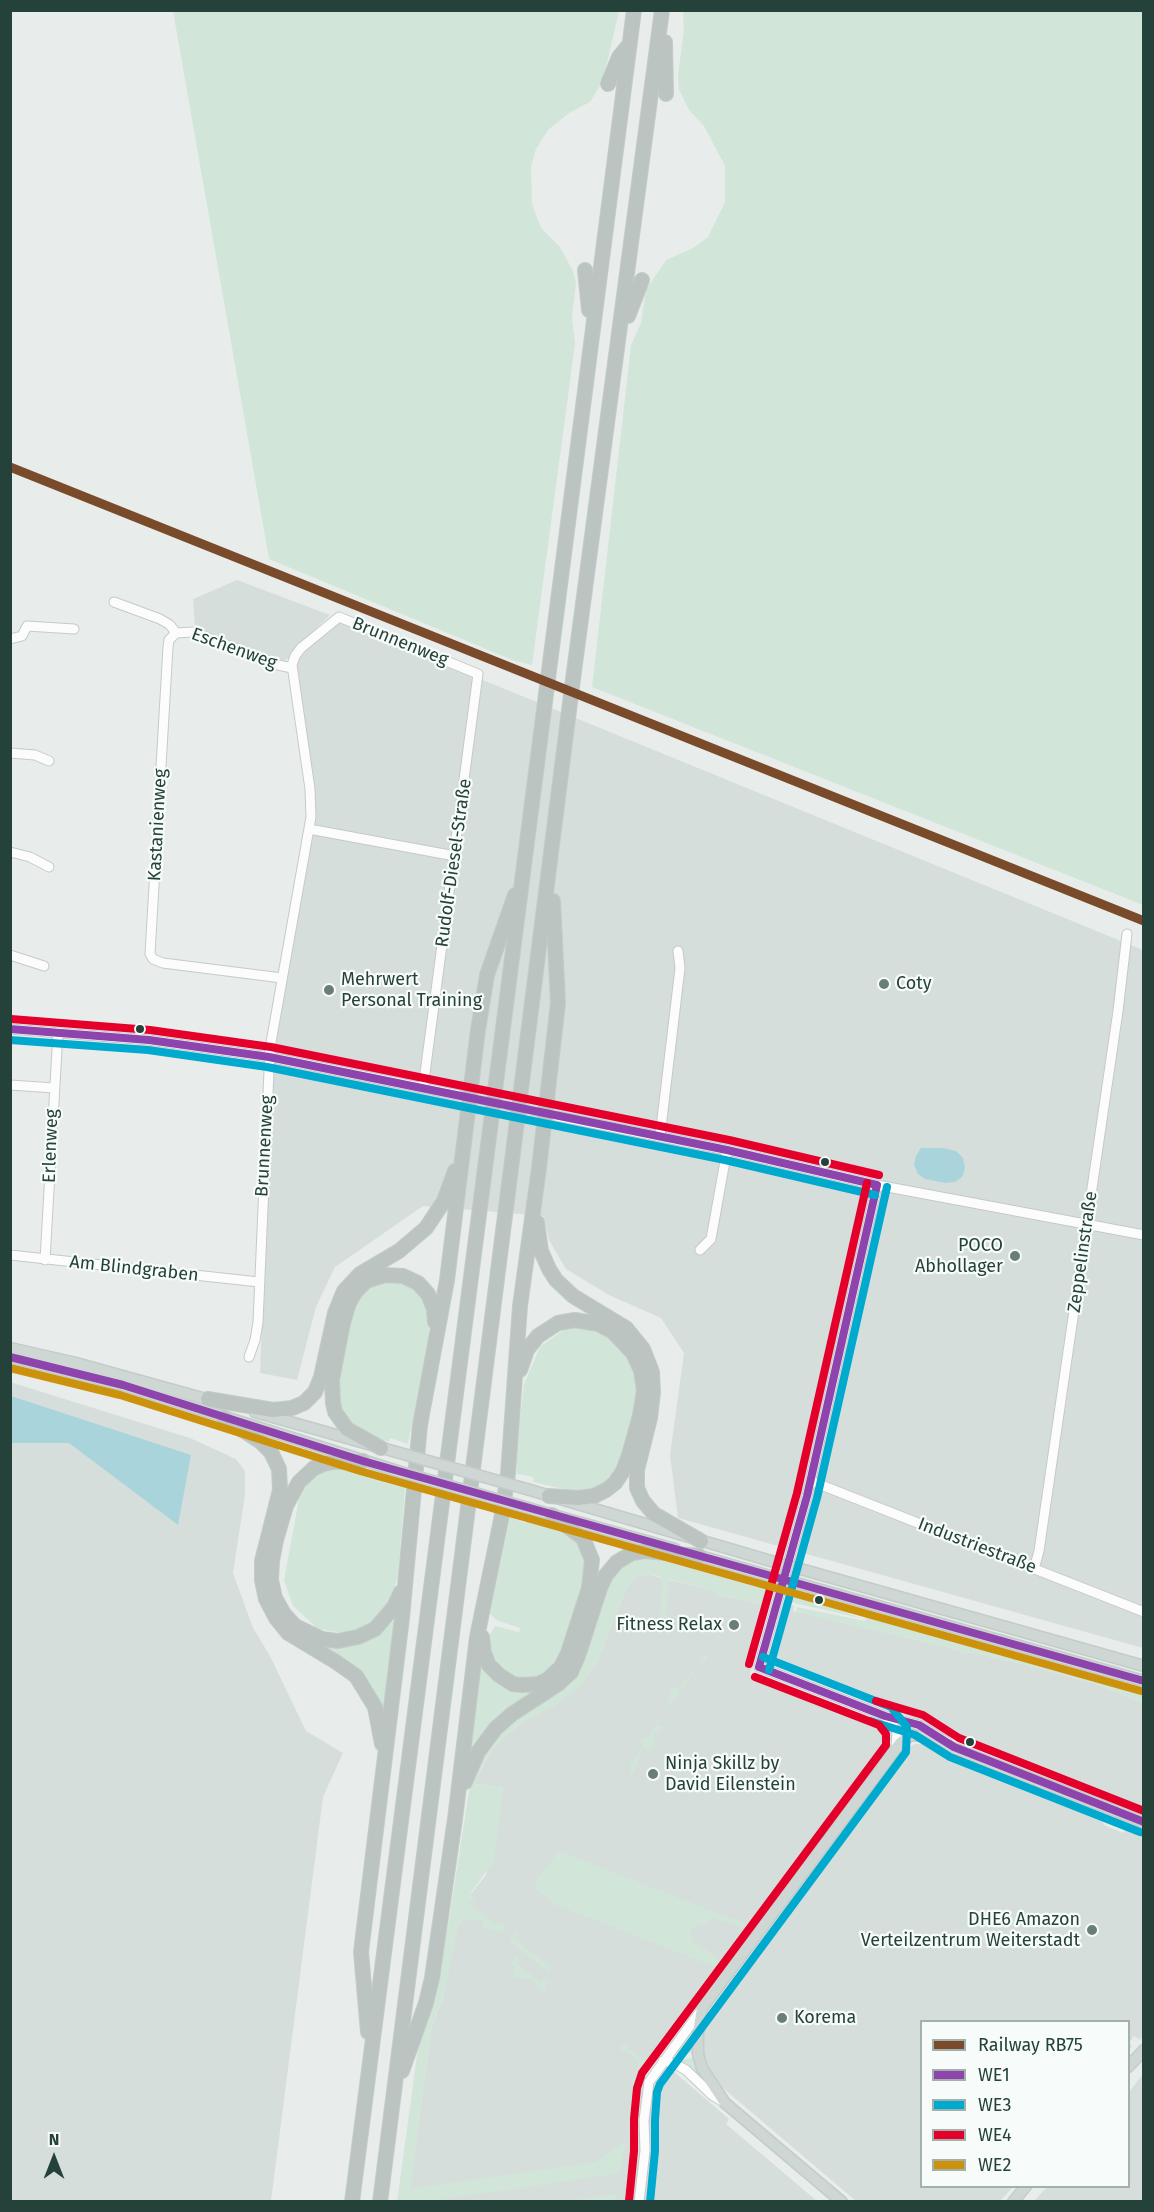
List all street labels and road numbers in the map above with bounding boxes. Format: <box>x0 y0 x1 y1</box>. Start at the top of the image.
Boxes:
street label: Brunnenweg <box>349 613 451 671</box>
street label: Eschenweg <box>188 624 280 674</box>
street label: Kastanienweg <box>144 768 172 882</box>
street label: Rudolf-Diesel-Straße <box>431 777 477 949</box>
street label: Brunnenweg <box>252 1095 278 1197</box>
street label: Erlenweg <box>39 1109 63 1183</box>
street label: Zeppelinstraße <box>1064 1190 1102 1314</box>
street label: Am Blindgraben <box>68 1251 200 1287</box>
street label: Industriestraße <box>915 1513 1039 1579</box>

